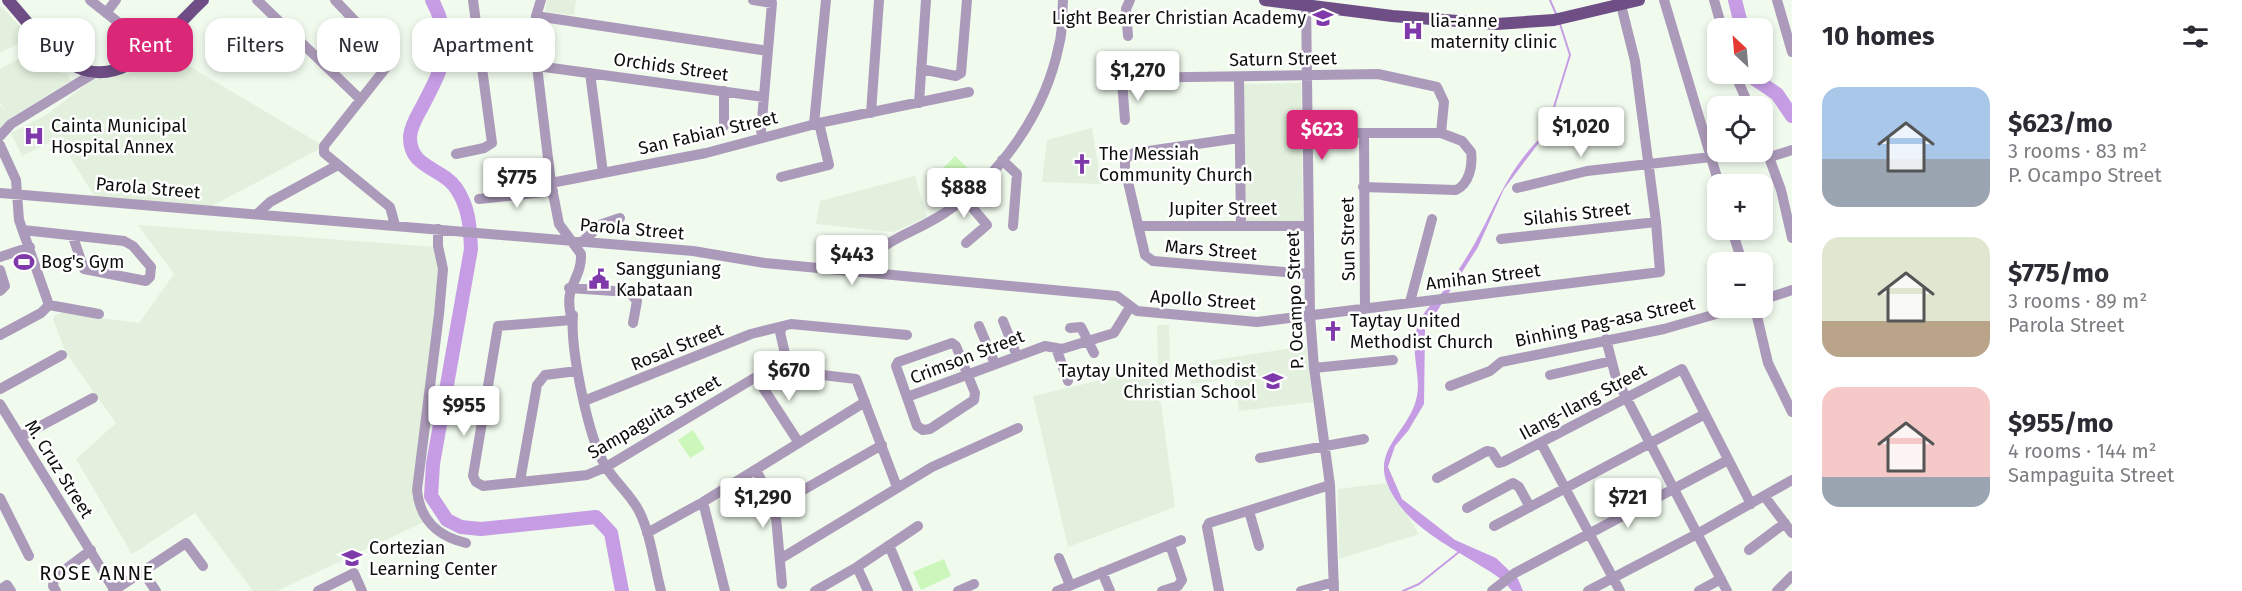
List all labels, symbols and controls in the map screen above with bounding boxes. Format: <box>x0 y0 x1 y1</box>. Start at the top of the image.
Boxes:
school or university icon: Light Bearer Christian Academy <box>1311 6 1335 30</box>
place label: Light Bearer Christian Academy <box>1052 7 1306 29</box>
place label: lia-anne maternity clinic <box>1430 10 1557 53</box>
chip: Buy <box>18 18 95 72</box>
chip: Rent <box>107 18 193 72</box>
chip: Filters <box>205 18 305 72</box>
chip: New <box>317 18 400 72</box>
chip: Apartment <box>412 18 555 72</box>
north arrow <box>1707 18 1773 84</box>
map controls <box>1707 18 1773 318</box>
hospital icon: lia-anne maternity clinic <box>1401 19 1425 43</box>
icon: filters <box>2179 20 2212 53</box>
text: 10 homes <box>1822 21 1935 52</box>
street label: Saturn Street <box>1229 47 1338 71</box>
street label: Orchids Street <box>612 48 730 86</box>
pin: $1,270 <box>1089 51 1187 102</box>
text: $1,270 <box>1110 58 1166 82</box>
button: locate <box>1707 96 1773 162</box>
street label: San Fabian Street <box>636 106 780 160</box>
pin: $1,020 <box>1532 107 1630 158</box>
text: $623/mo <box>2008 108 2113 139</box>
pin: $623 <box>1286 110 1358 161</box>
icon: home <box>1870 111 1942 183</box>
text: $1,020 <box>1552 114 1610 138</box>
place label: Cainta Municipal Hospital Annex <box>51 115 186 158</box>
text: $623 <box>1301 117 1343 141</box>
hospital icon: Cainta Municipal Hospital Annex <box>22 124 46 148</box>
text: 3 rooms · 83 m² <box>2008 139 2147 163</box>
place label: The Messiah Community Church <box>1099 143 1253 186</box>
church icon: The Messiah Community Church <box>1070 152 1094 176</box>
pin: $775 <box>481 158 553 209</box>
text: P. Ocampo Street <box>2008 163 2162 187</box>
text: $775 <box>497 165 537 189</box>
pin: $888 <box>928 168 1000 219</box>
street label: Parola Street <box>95 172 202 204</box>
button: + <box>1707 174 1773 240</box>
text: $888 <box>941 175 987 199</box>
street label: Sun Street <box>1336 196 1360 281</box>
street label: Silahis Street <box>1522 197 1632 231</box>
street label: Jupiter Street <box>1169 198 1278 220</box>
street label: Parola Street <box>579 213 686 245</box>
street label: P. Ocampo Street <box>1282 230 1308 369</box>
pin: $443 <box>816 235 888 286</box>
street label: Mars Street <box>1164 235 1259 265</box>
text: $443 <box>830 242 874 266</box>
sports icon: Bog's Gym <box>12 250 36 274</box>
place label: Bog's Gym <box>41 251 124 273</box>
button: − <box>1707 252 1773 318</box>
place label: Sangguniang Kabataan <box>616 258 721 301</box>
text: $775/mo <box>2008 258 2109 289</box>
street label: Amihan Street <box>1424 259 1542 295</box>
icon: home <box>1870 261 1942 333</box>
public building icon: Sangguniang Kabataan <box>587 267 611 291</box>
street label: Apollo Street <box>1149 285 1257 315</box>
text: 3 rooms · 89 m² <box>2008 289 2147 313</box>
street label: Binhing Pag-asa Street <box>1513 292 1697 352</box>
place label: Taytay United Methodist Church <box>1350 310 1493 353</box>
text: Parola Street <box>2008 313 2124 337</box>
street label: Rosal Street <box>628 318 727 376</box>
church icon: Taytay United Methodist Church <box>1321 319 1345 343</box>
street label: Crimson Street <box>907 325 1028 389</box>
pin: $670 <box>753 351 825 402</box>
text: $670 <box>768 358 810 382</box>
street label: Ilang-Ilang Street <box>1516 359 1651 445</box>
place label: Taytay United Methodist Christian School <box>1058 360 1257 403</box>
school or university icon: Taytay United Methodist Christian School <box>1261 369 1285 393</box>
street label: Sampaguita Street <box>584 370 725 464</box>
pin: $955 <box>428 386 500 437</box>
text: $955 <box>442 393 486 417</box>
text: $955/mo <box>2008 408 2114 439</box>
icon: home <box>1870 411 1942 483</box>
street label: M. Cruz Street <box>20 416 98 523</box>
text: 4 rooms · 144 m² <box>2008 439 2157 463</box>
text: Sampaguita Street <box>2008 463 2174 487</box>
pin: $1,290 <box>714 478 812 529</box>
pin: $721 <box>1592 478 1664 529</box>
text: $1,290 <box>734 485 792 509</box>
text: $721 <box>1609 485 1647 509</box>
place label: Cortezian Learning Center <box>369 537 497 580</box>
school or university icon: Cortezian Learning Center <box>340 546 364 570</box>
district label: ROSE ANNE <box>39 561 155 585</box>

